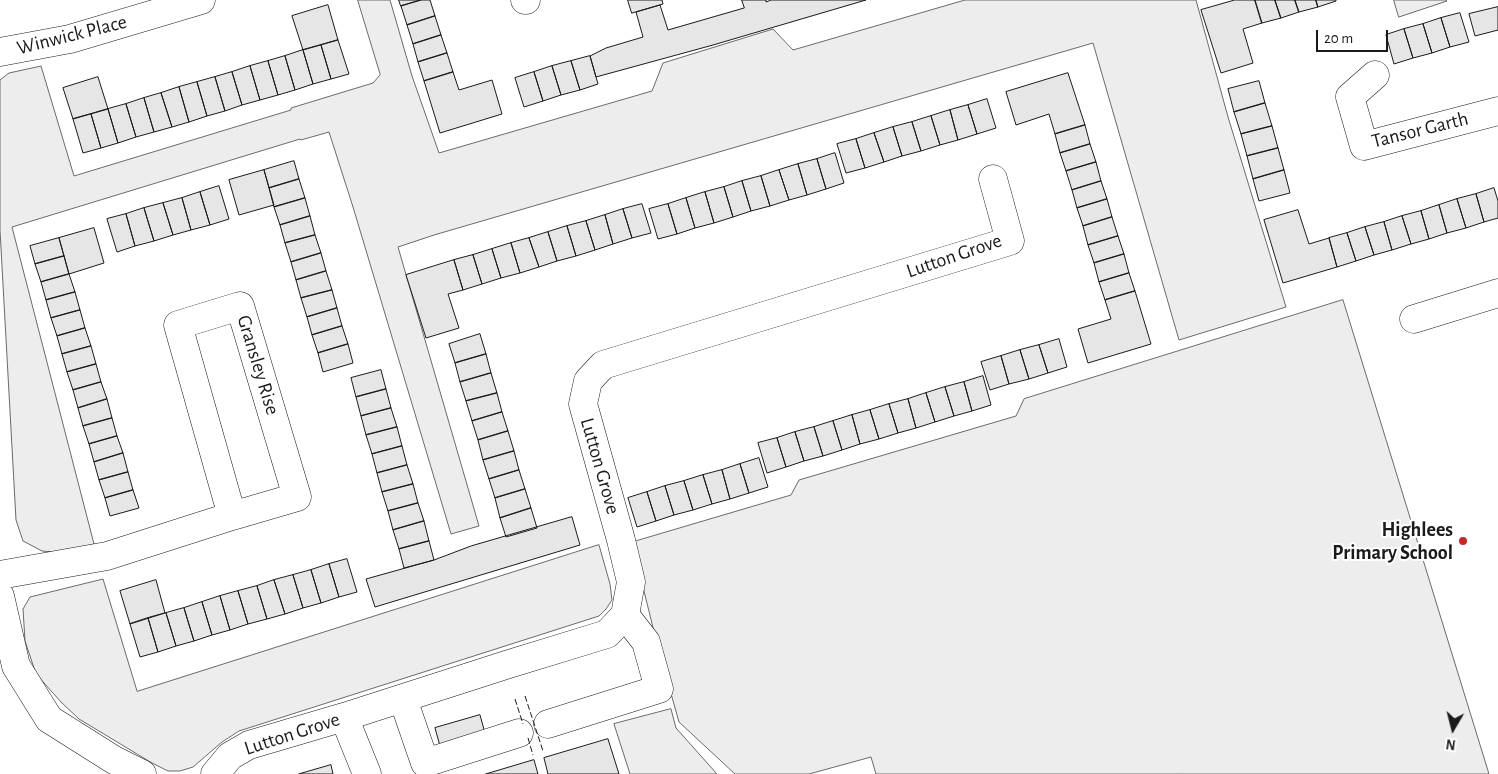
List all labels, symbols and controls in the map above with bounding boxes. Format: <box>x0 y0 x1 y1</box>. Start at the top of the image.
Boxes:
street label: Winwick Place <box>14 10 130 60</box>
scale bar <box>1318 20 1390 52</box>
text: 20 m <box>1324 31 1353 46</box>
street label: Tansor Garth <box>1369 106 1471 154</box>
street label: Lutton Grove <box>903 229 1005 283</box>
street label: Gransley Rise <box>231 312 285 418</box>
street label: Lutton Grove <box>575 415 625 517</box>
place label: Highlees Primary School <box>1332 518 1453 565</box>
marker: Highlees Primary School <box>1457 535 1469 547</box>
north arrow <box>1428 704 1478 754</box>
street label: Lutton Grove <box>241 707 343 761</box>
text: N <box>1445 736 1457 751</box>

